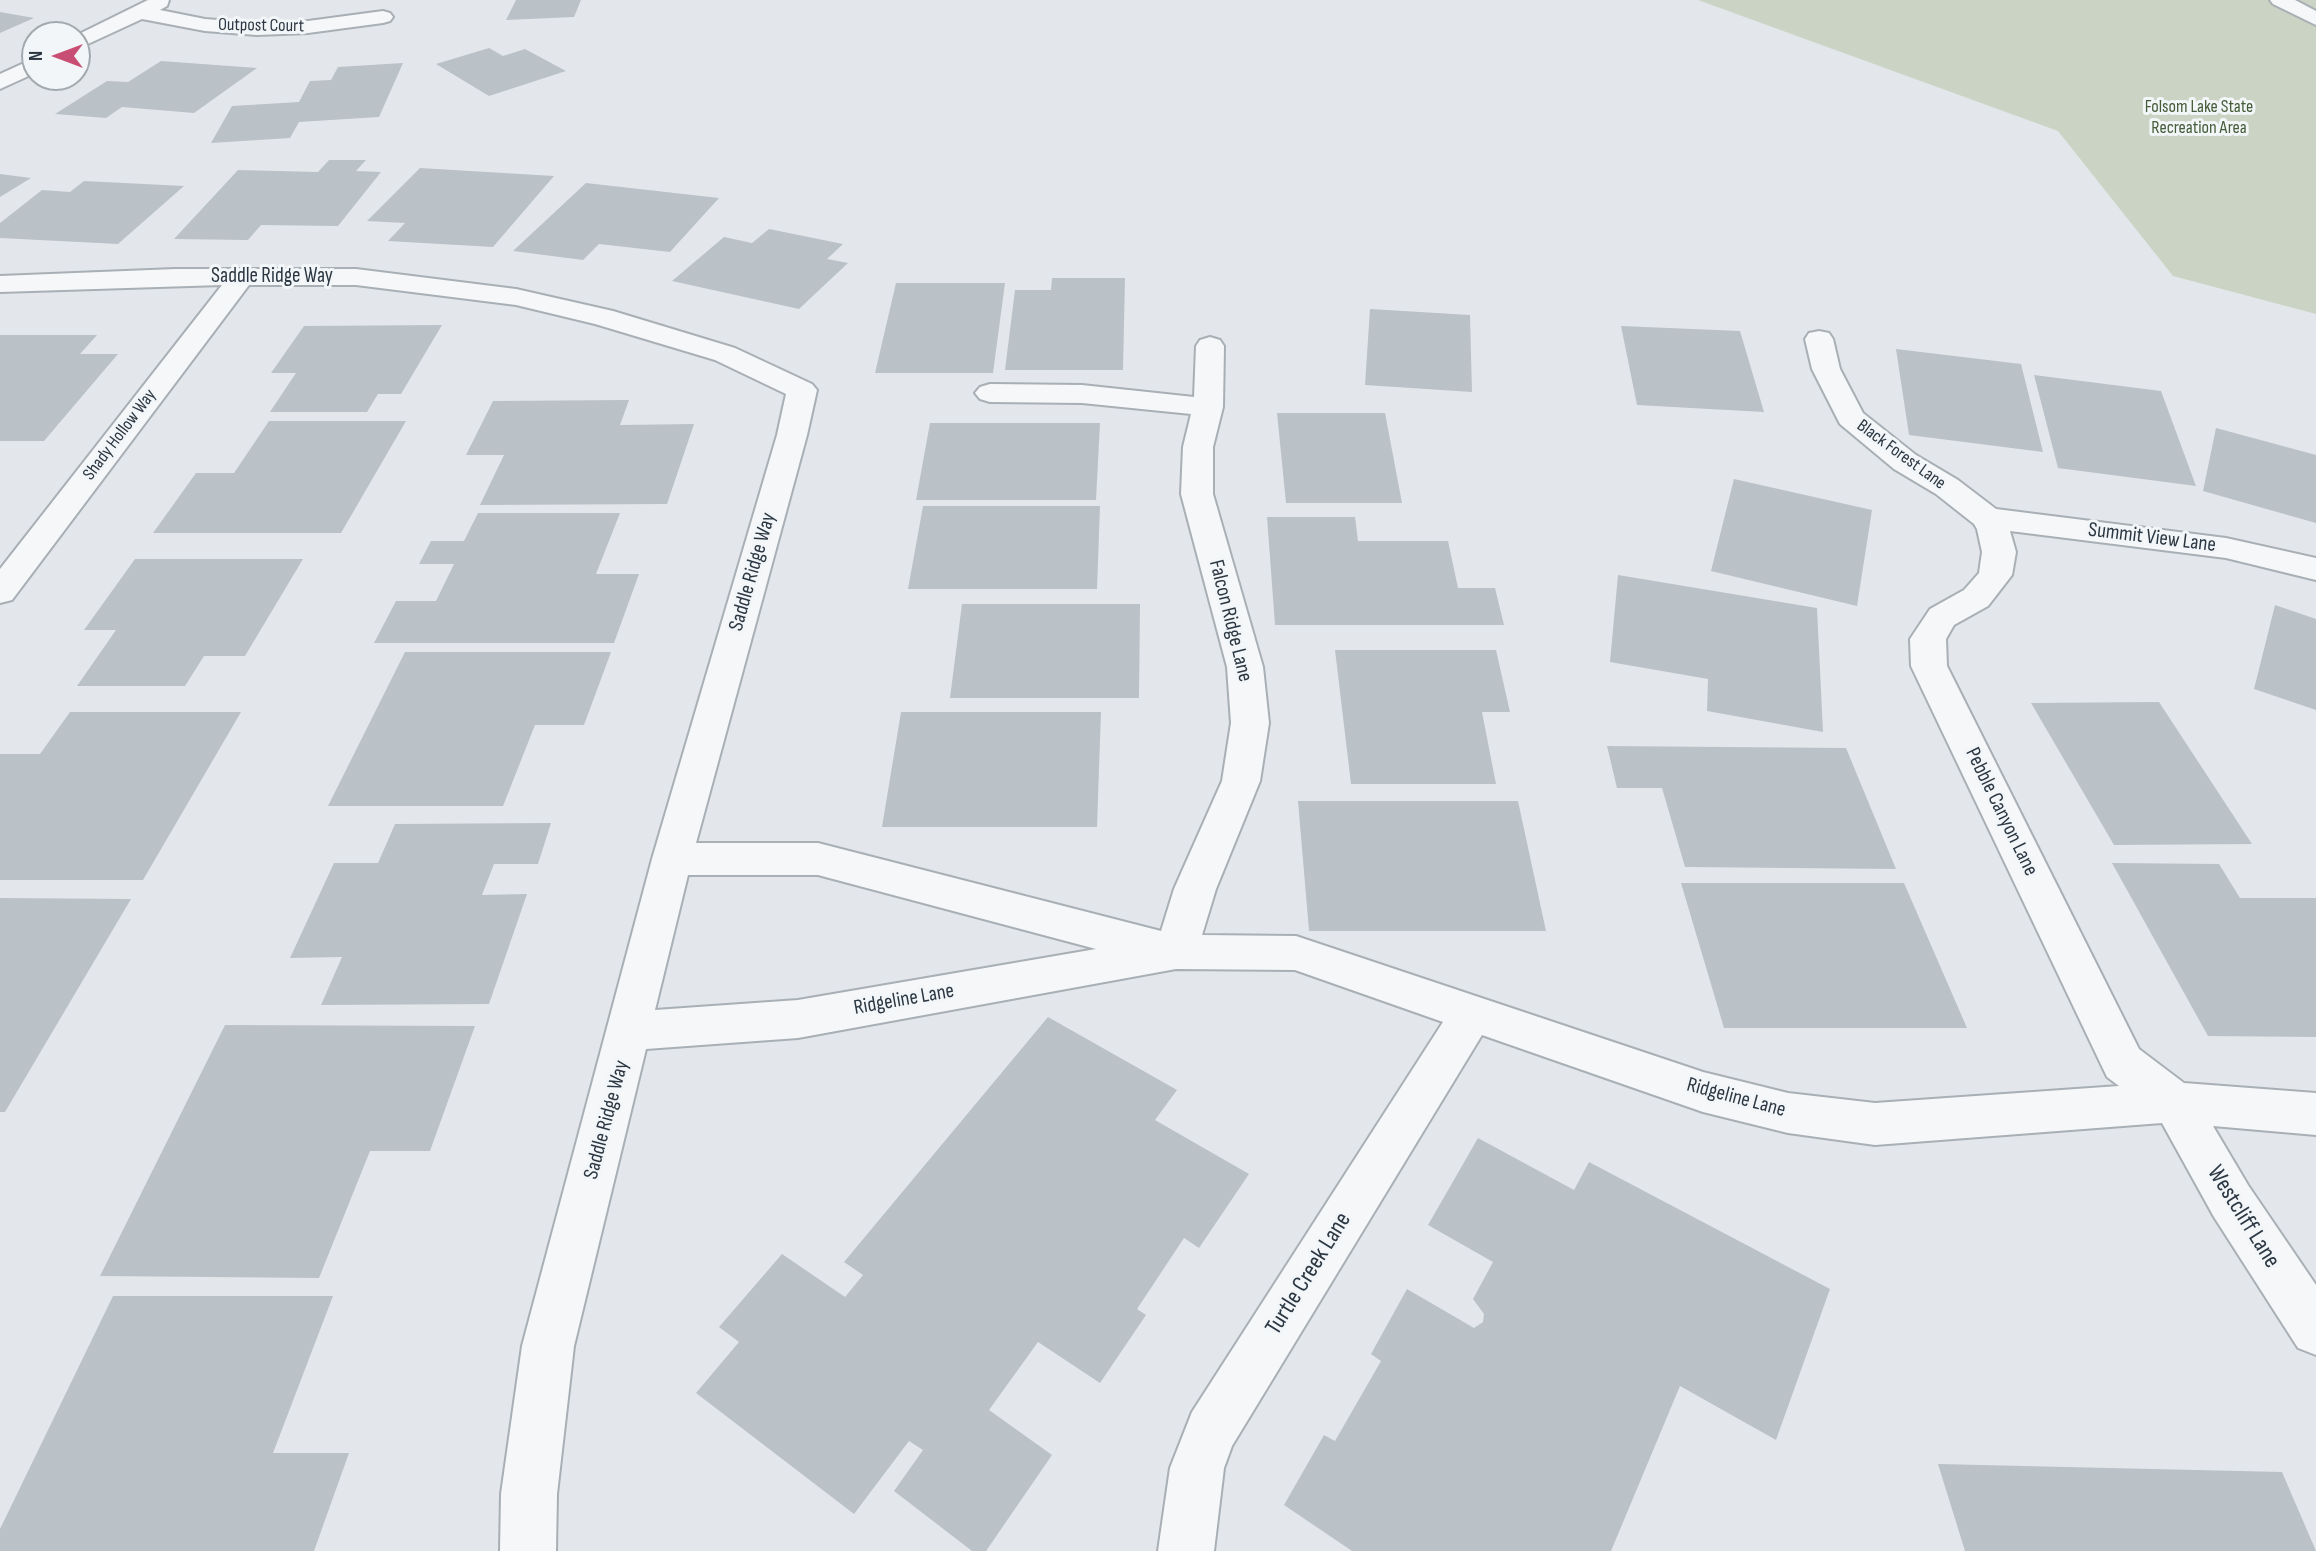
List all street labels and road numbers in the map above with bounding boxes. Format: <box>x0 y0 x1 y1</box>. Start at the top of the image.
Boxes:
street label: Outpost Court <box>218 14 304 38</box>
street label: Saddle Ridge Way <box>211 264 333 290</box>
street label: Shady Hollow Way <box>79 385 161 485</box>
street label: Black Forest Lane <box>1852 415 1950 495</box>
street label: Saddle Ridge Way <box>724 510 782 634</box>
street label: Summit View Lane <box>2087 518 2217 558</box>
street label: Falcon Ridge Lane <box>1203 557 1257 685</box>
street label: Pebble Canyon Lane <box>1959 744 2043 880</box>
street label: Ridgeline Lane <box>852 979 956 1021</box>
street label: Saddle Ridge Way <box>579 1058 635 1182</box>
street label: Ridgeline Lane <box>1684 1073 1788 1123</box>
street label: Westcliff Lane <box>2200 1160 2286 1274</box>
street label: Turtle Creek Lane <box>1260 1207 1358 1341</box>

